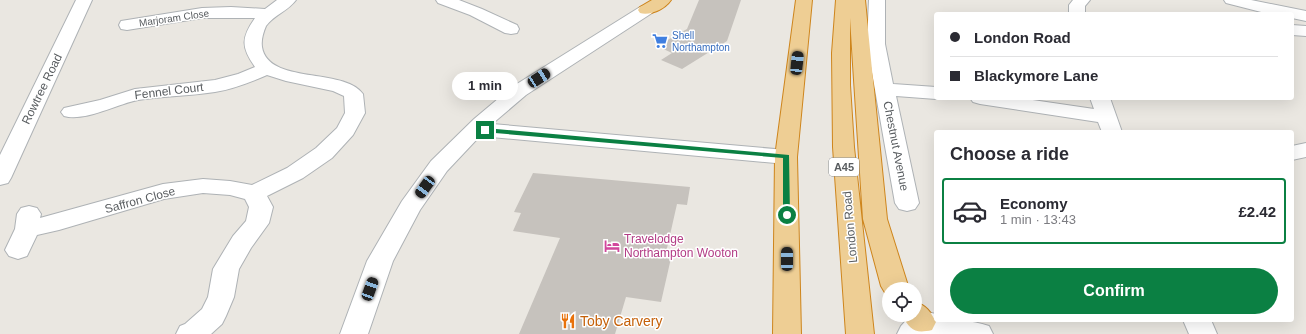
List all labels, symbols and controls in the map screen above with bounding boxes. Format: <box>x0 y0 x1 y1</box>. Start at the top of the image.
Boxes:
street label: Marjoram Close <box>138 8 210 28</box>
text: London Road <box>974 29 1071 46</box>
place label: Shell Northampton <box>672 30 730 53</box>
supermarket icon: Shell Northampton <box>651 32 669 50</box>
car <box>790 50 804 76</box>
street label: Rowtree Road <box>19 51 65 127</box>
car <box>526 66 552 90</box>
text: Blackymore Lane <box>974 67 1098 84</box>
callout: 1 min <box>452 72 518 100</box>
text: 1 min <box>468 78 502 93</box>
street label: Fennel Court <box>134 80 205 102</box>
street label: Chestnut Avenue <box>880 100 912 192</box>
route end <box>476 121 494 139</box>
text: Choose a ride <box>950 144 1069 164</box>
road number: A45 <box>829 158 859 176</box>
car <box>413 174 437 200</box>
street label: Saffron Close <box>103 184 177 216</box>
street label: London Road <box>840 190 860 264</box>
icon: car <box>952 193 988 229</box>
text: Economy <box>1000 195 1068 212</box>
text: £2.42 <box>1238 203 1276 220</box>
route start <box>778 206 796 224</box>
text: 1 min · 13:43 <box>1000 212 1076 227</box>
place label: Travelodge Northampton Wooton <box>624 232 738 260</box>
hotel icon: Travelodge Northampton Wooton <box>603 237 621 255</box>
car <box>781 247 793 271</box>
button: Confirm <box>950 268 1278 314</box>
car <box>360 276 380 302</box>
map controls <box>882 282 922 322</box>
button: locate <box>882 282 922 322</box>
restaurant icon: Toby Carvery <box>559 312 577 330</box>
place label: Toby Carvery <box>580 313 662 329</box>

